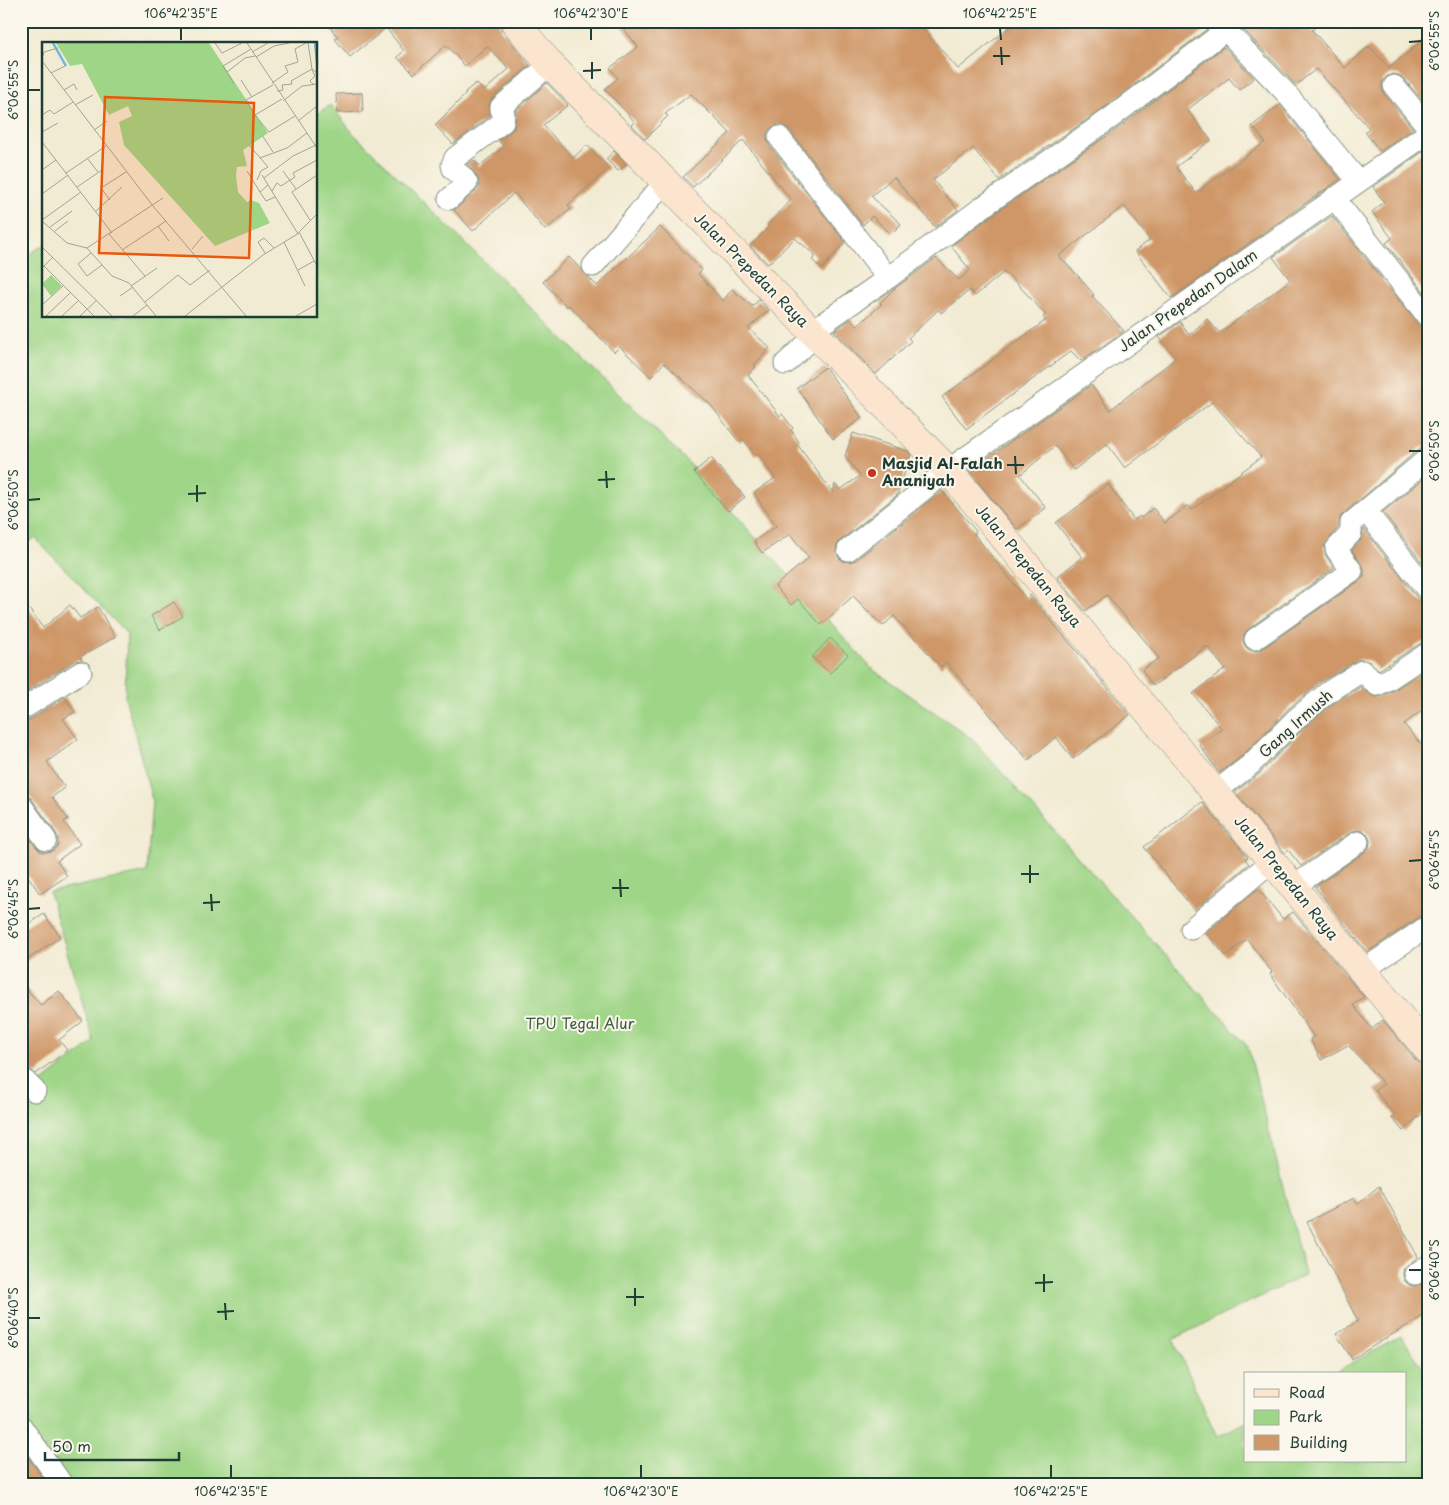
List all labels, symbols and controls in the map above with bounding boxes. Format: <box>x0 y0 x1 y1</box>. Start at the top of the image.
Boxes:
text: 106°42'35"E <box>144 4 218 22</box>
text: 106°42'30"E <box>554 4 628 22</box>
text: 106°42'25"E <box>963 4 1037 22</box>
text: 6°06'55"S <box>1425 11 1443 71</box>
inset map <box>42 42 318 318</box>
text: 6°06'55"S <box>4 60 22 120</box>
street label: Jalan Prepedan Raya <box>689 206 815 332</box>
street label: Jalan Prepedan Dalam <box>1113 243 1262 357</box>
text: 6°06'50"S <box>1425 420 1443 482</box>
place label: Masjid Al-Falah Ananiyah <box>881 451 1003 491</box>
marker: Masjid Al-Falah Ananiyah <box>866 467 878 479</box>
text: 6°06'50"S <box>4 469 22 531</box>
street label: Jalan Prepedan Raya <box>971 498 1088 632</box>
street label: Gang Irmush <box>1253 683 1337 762</box>
street label: Jalan Prepedan Raya <box>1229 810 1345 945</box>
text: 6°06'45"S <box>1425 830 1443 890</box>
text: 6°06'45"S <box>4 879 22 939</box>
park label: TPU Tegal Alur <box>525 1011 635 1034</box>
text: 6°06'40"S <box>1425 1239 1443 1301</box>
text: 6°06'40"S <box>4 1287 22 1349</box>
legend <box>1244 1372 1406 1462</box>
text: Road <box>1289 1380 1325 1403</box>
text: Park <box>1289 1404 1323 1427</box>
scale bar <box>45 1430 179 1462</box>
text: Building <box>1289 1430 1348 1453</box>
text: 50 m <box>52 1434 91 1457</box>
text: 106°42'35"E <box>194 1482 268 1500</box>
text: 106°42'30"E <box>604 1482 678 1500</box>
text: 106°42'25"E <box>1014 1482 1088 1500</box>

